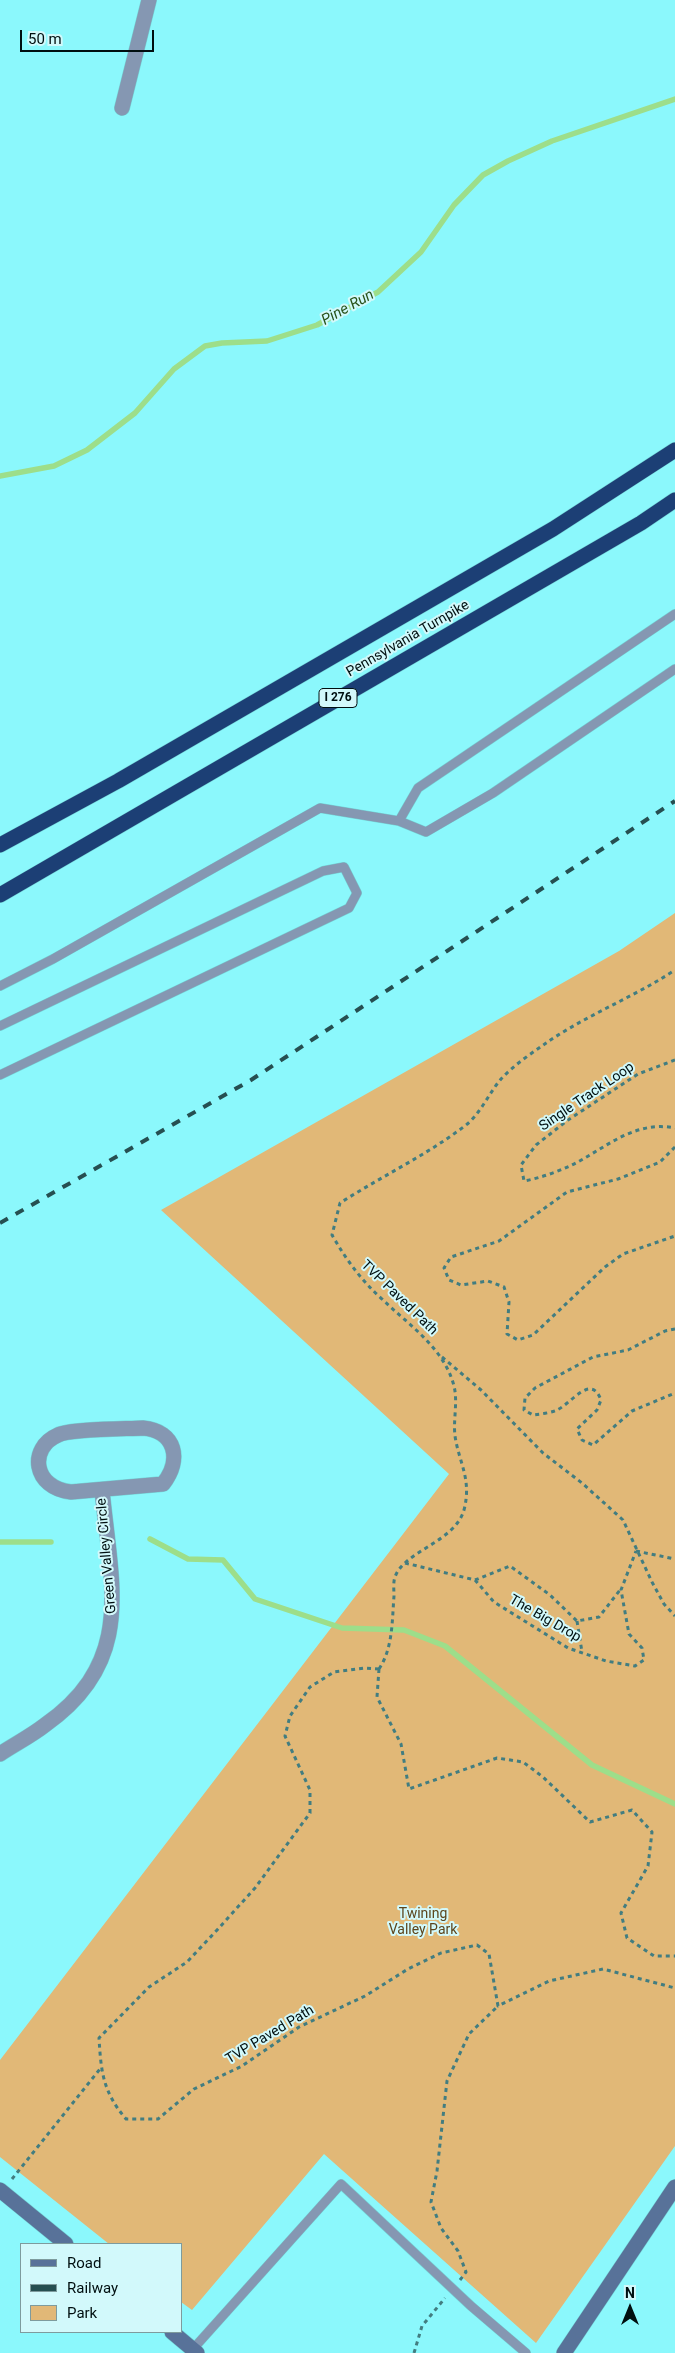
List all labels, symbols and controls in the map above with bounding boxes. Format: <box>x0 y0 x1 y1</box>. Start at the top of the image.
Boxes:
scale bar <box>22 20 156 52</box>
text: 50 m <box>28 30 62 48</box>
water label: Pine Run <box>319 286 377 330</box>
street label: Pennsylvania Turnpike <box>344 597 472 681</box>
road number: I 276 <box>319 688 357 708</box>
street label: Single Track Loop <box>536 1059 638 1135</box>
street label: TVP Paved Path <box>357 1257 441 1339</box>
street label: Green Valley Circle <box>94 1498 120 1614</box>
street label: The Big Drop <box>506 1592 584 1646</box>
park label: Twining Valley Park <box>389 1906 457 1938</box>
street label: TVP Paved Path <box>223 2002 317 2068</box>
legend <box>20 2243 182 2333</box>
text: Road <box>67 2254 101 2272</box>
text: Railway <box>67 2279 118 2297</box>
north arrow <box>605 2283 655 2333</box>
text: N <box>625 2285 635 2301</box>
text: Park <box>67 2304 97 2322</box>

